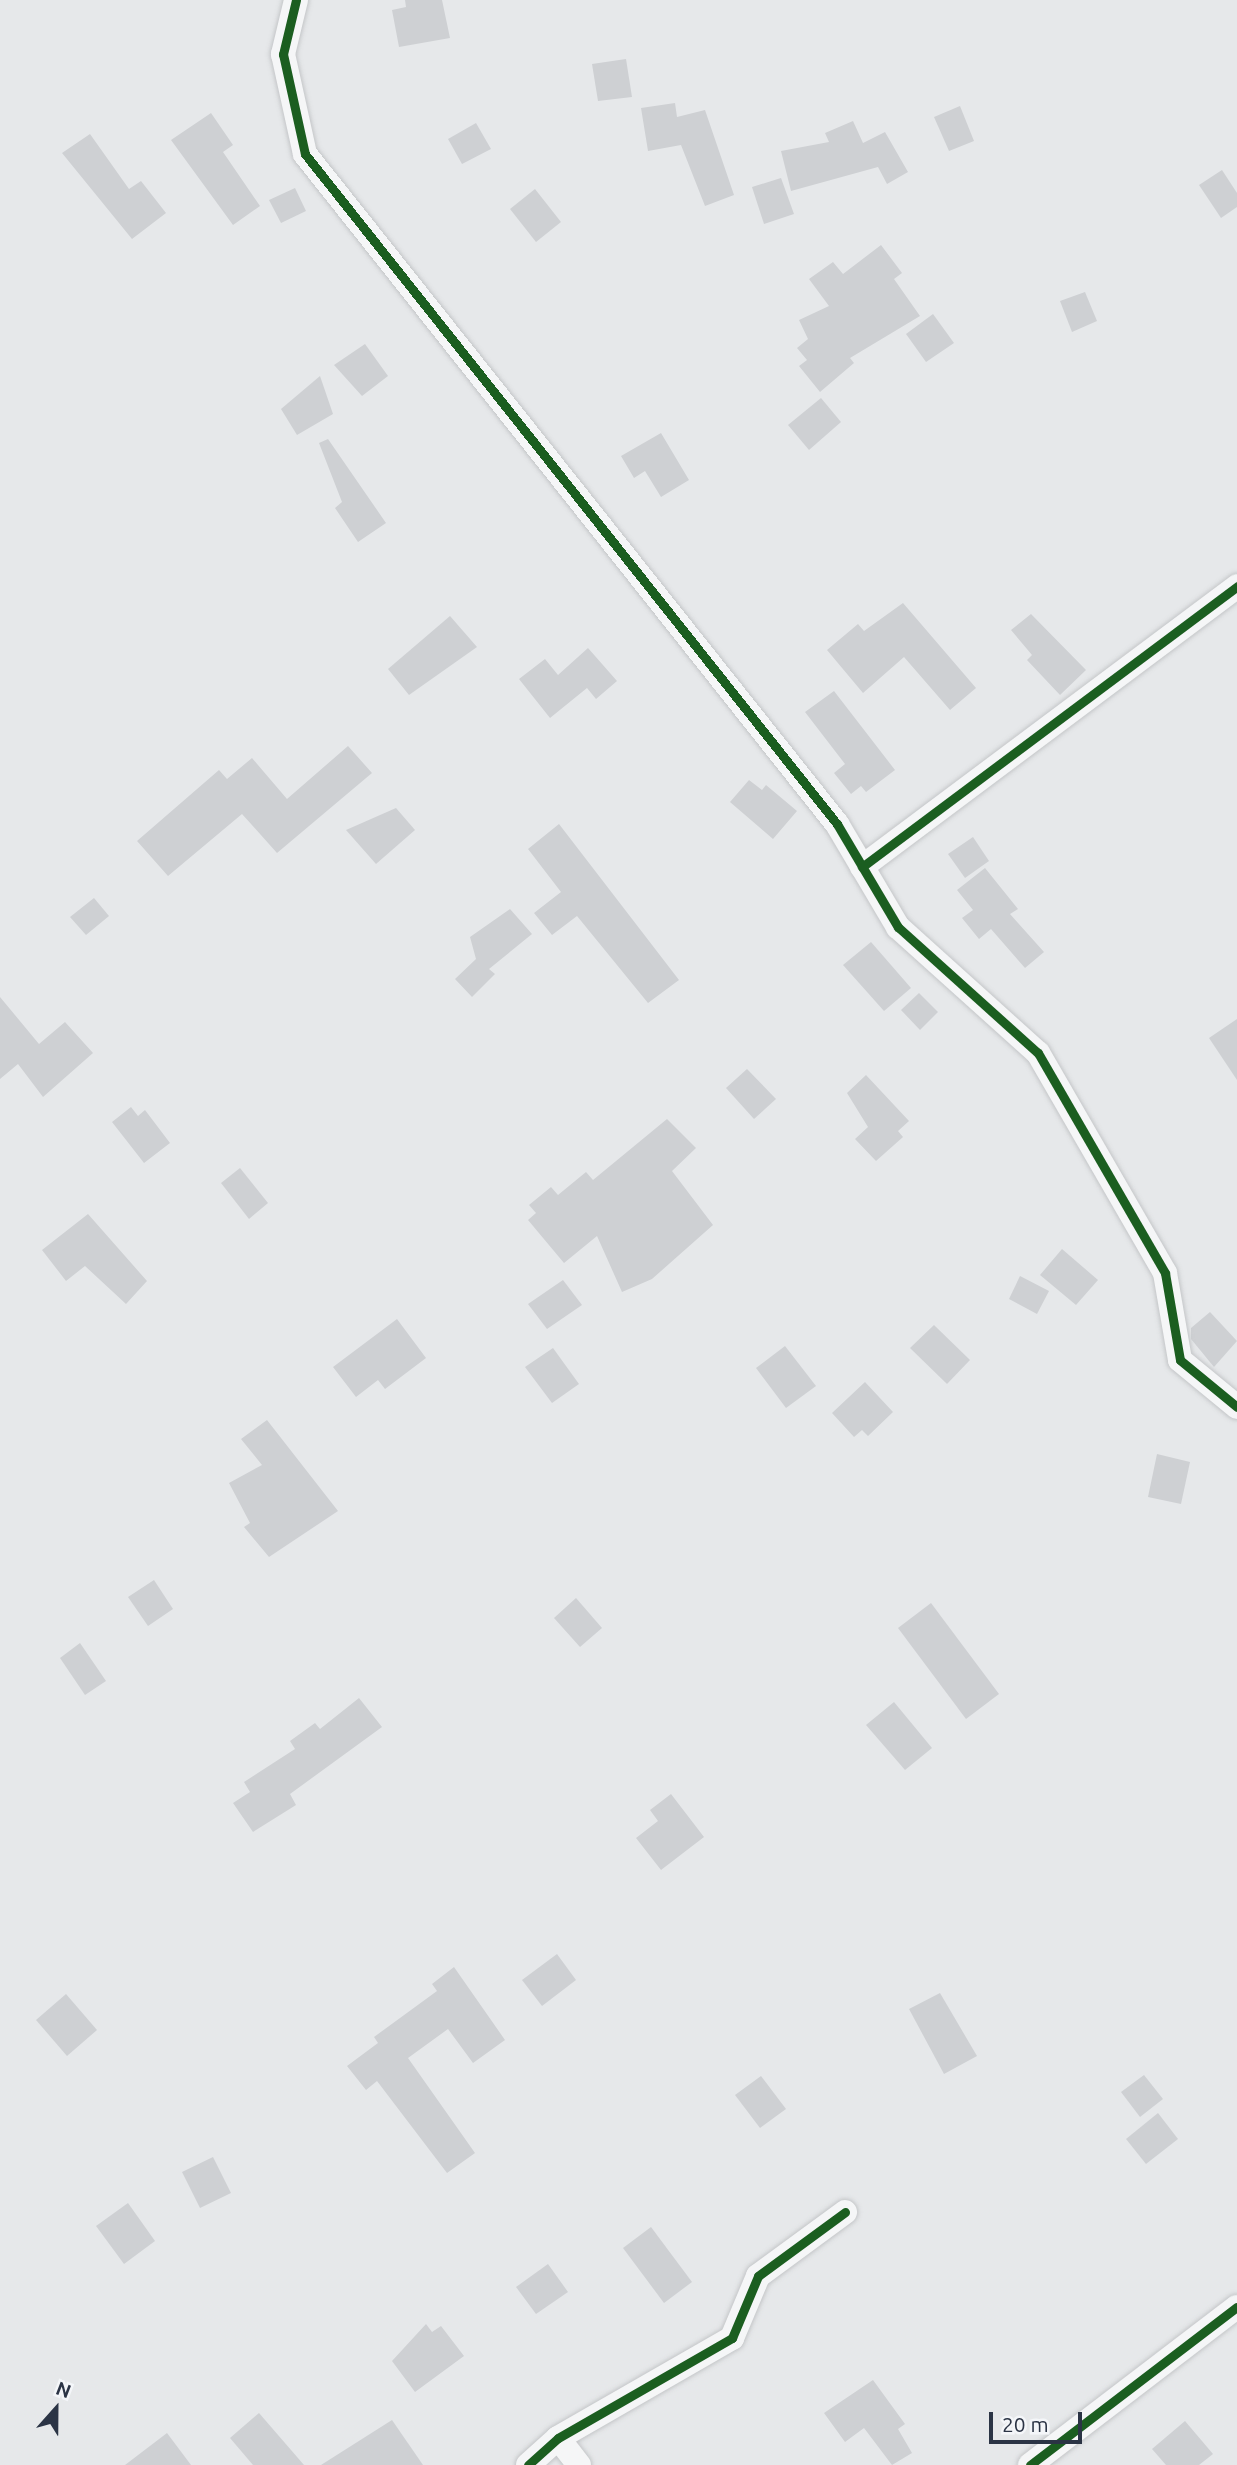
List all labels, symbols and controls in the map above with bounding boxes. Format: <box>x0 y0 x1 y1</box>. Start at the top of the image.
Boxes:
north arrow <box>21 2374 91 2444</box>
text: N <box>53 2377 74 2402</box>
scale bar <box>992 2398 1085 2442</box>
text: 20 m <box>1002 2412 1049 2436</box>

